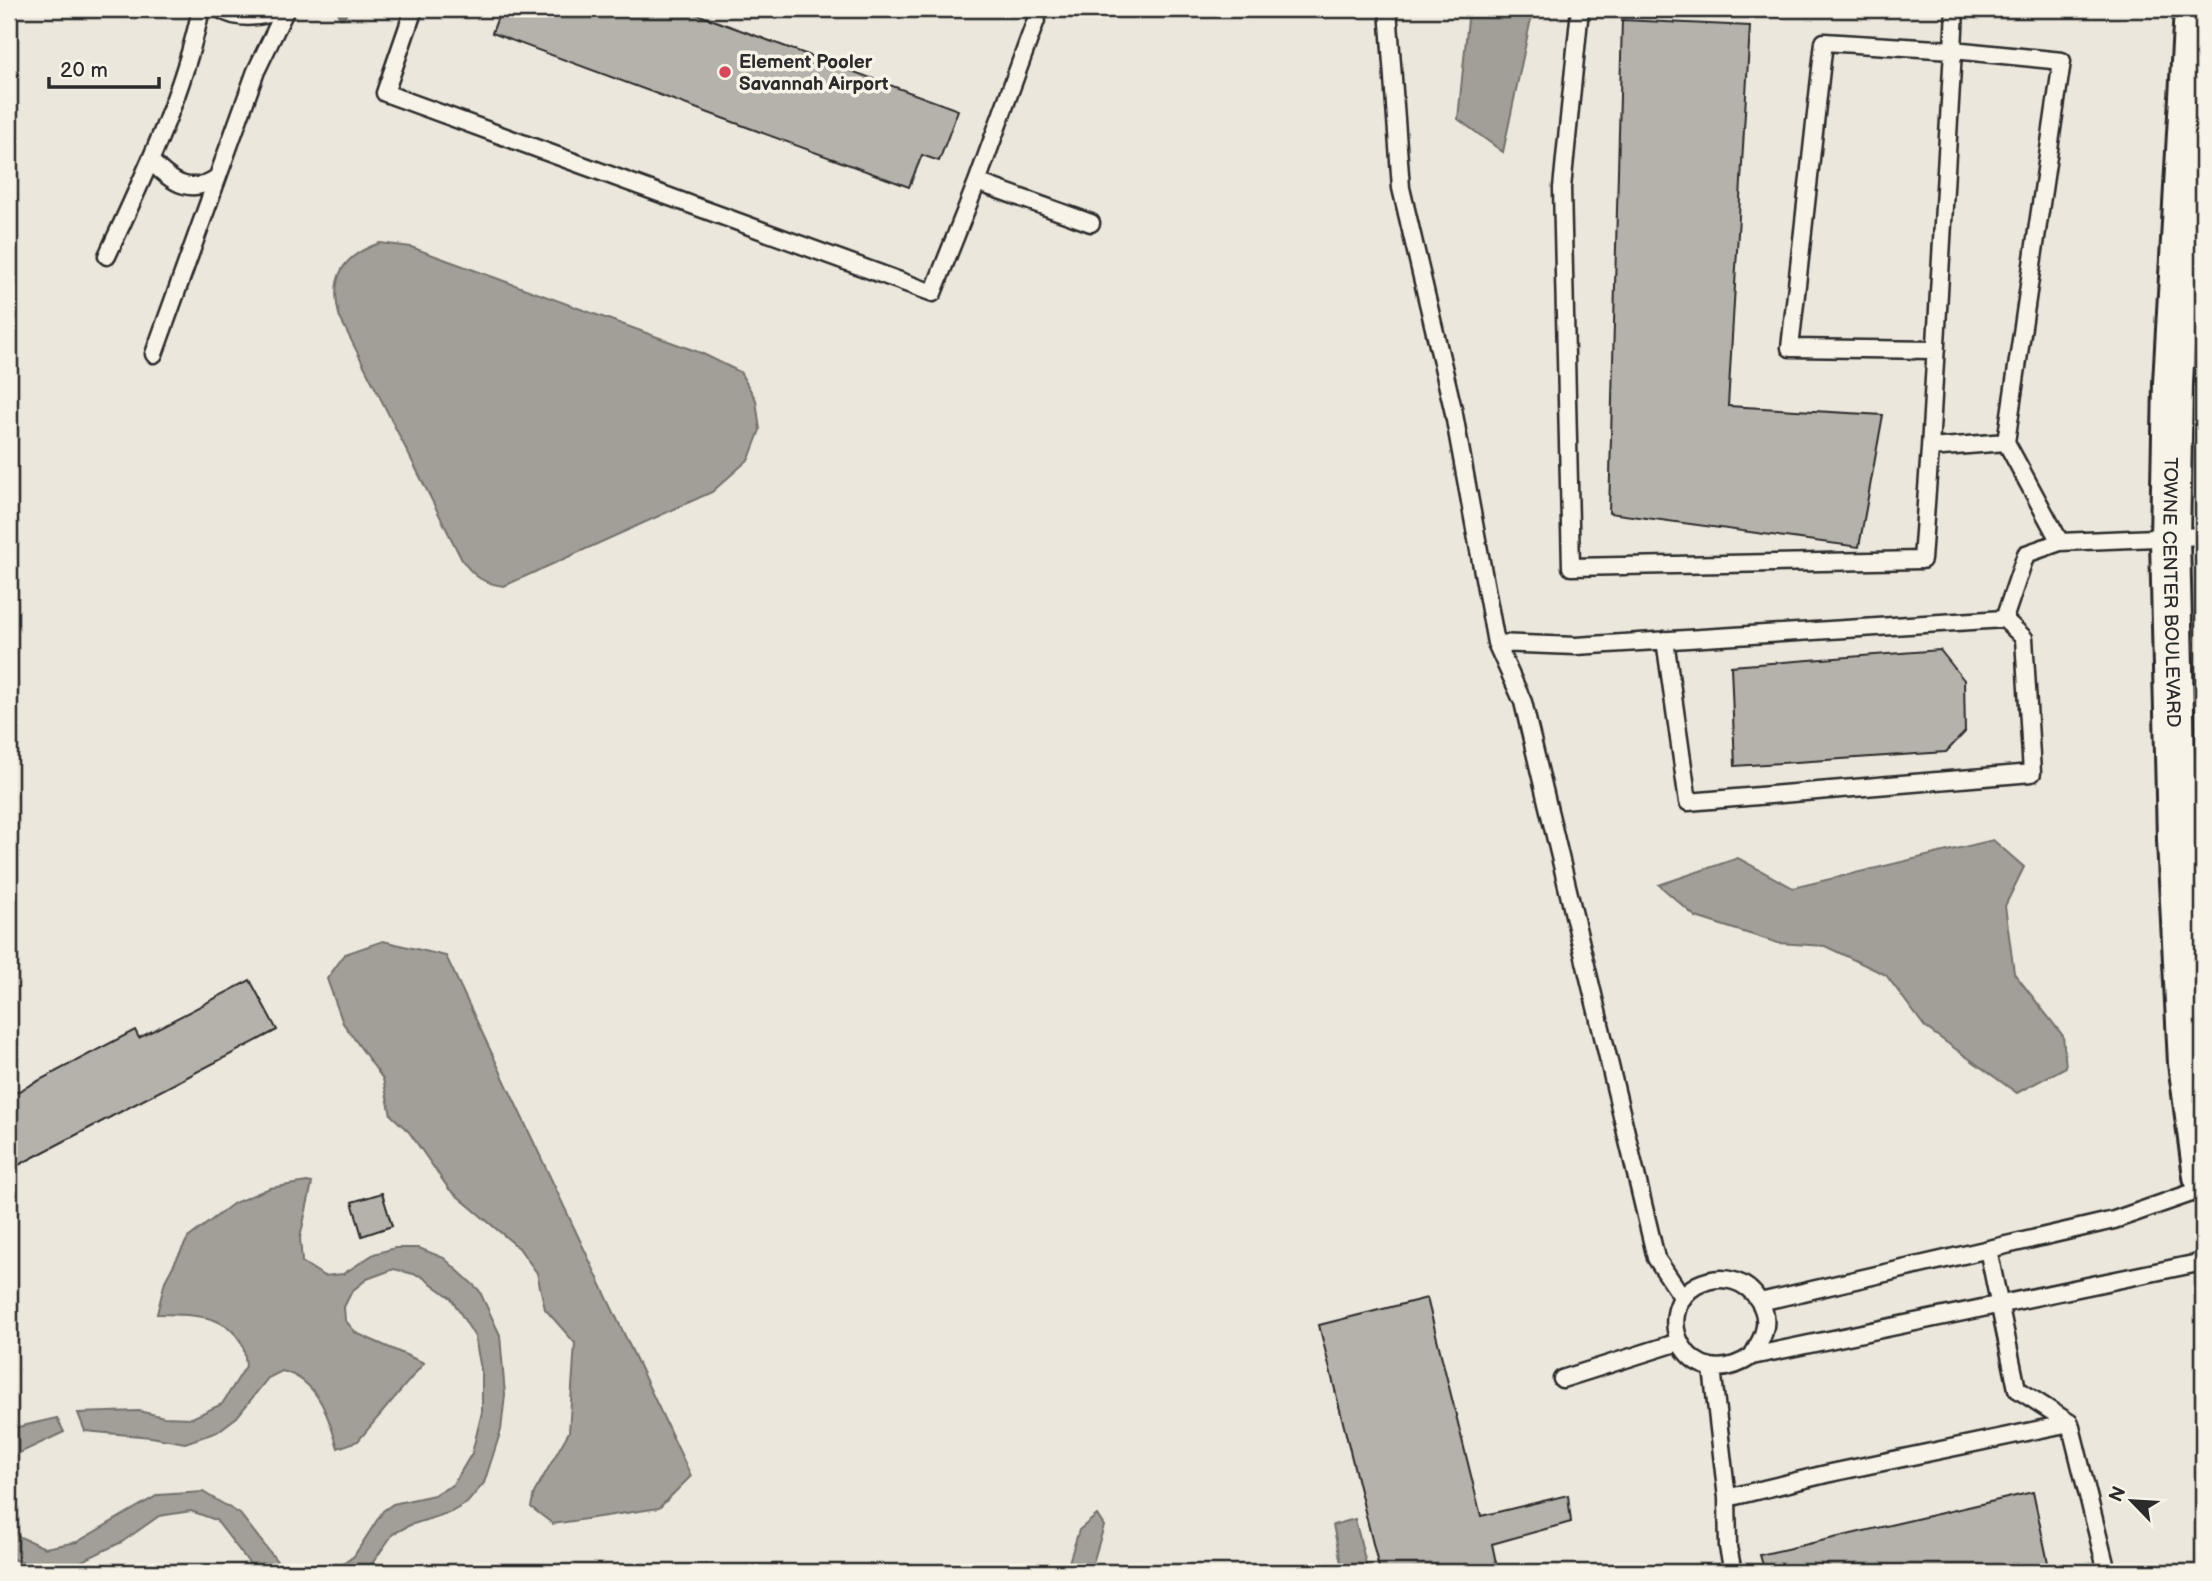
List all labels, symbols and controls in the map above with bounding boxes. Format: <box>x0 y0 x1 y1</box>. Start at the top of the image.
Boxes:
scale bar <box>49 46 159 90</box>
place label: Element Pooler Savannah Airport <box>739 51 889 96</box>
text: 20 m <box>60 58 108 83</box>
marker: Element Pooler Savannah Airport <box>717 64 733 80</box>
street label: TOWNE CENTER BOULEVARD <box>2157 457 2184 728</box>
north arrow <box>2096 1466 2166 1536</box>
text: N <box>2105 1483 2131 1506</box>

